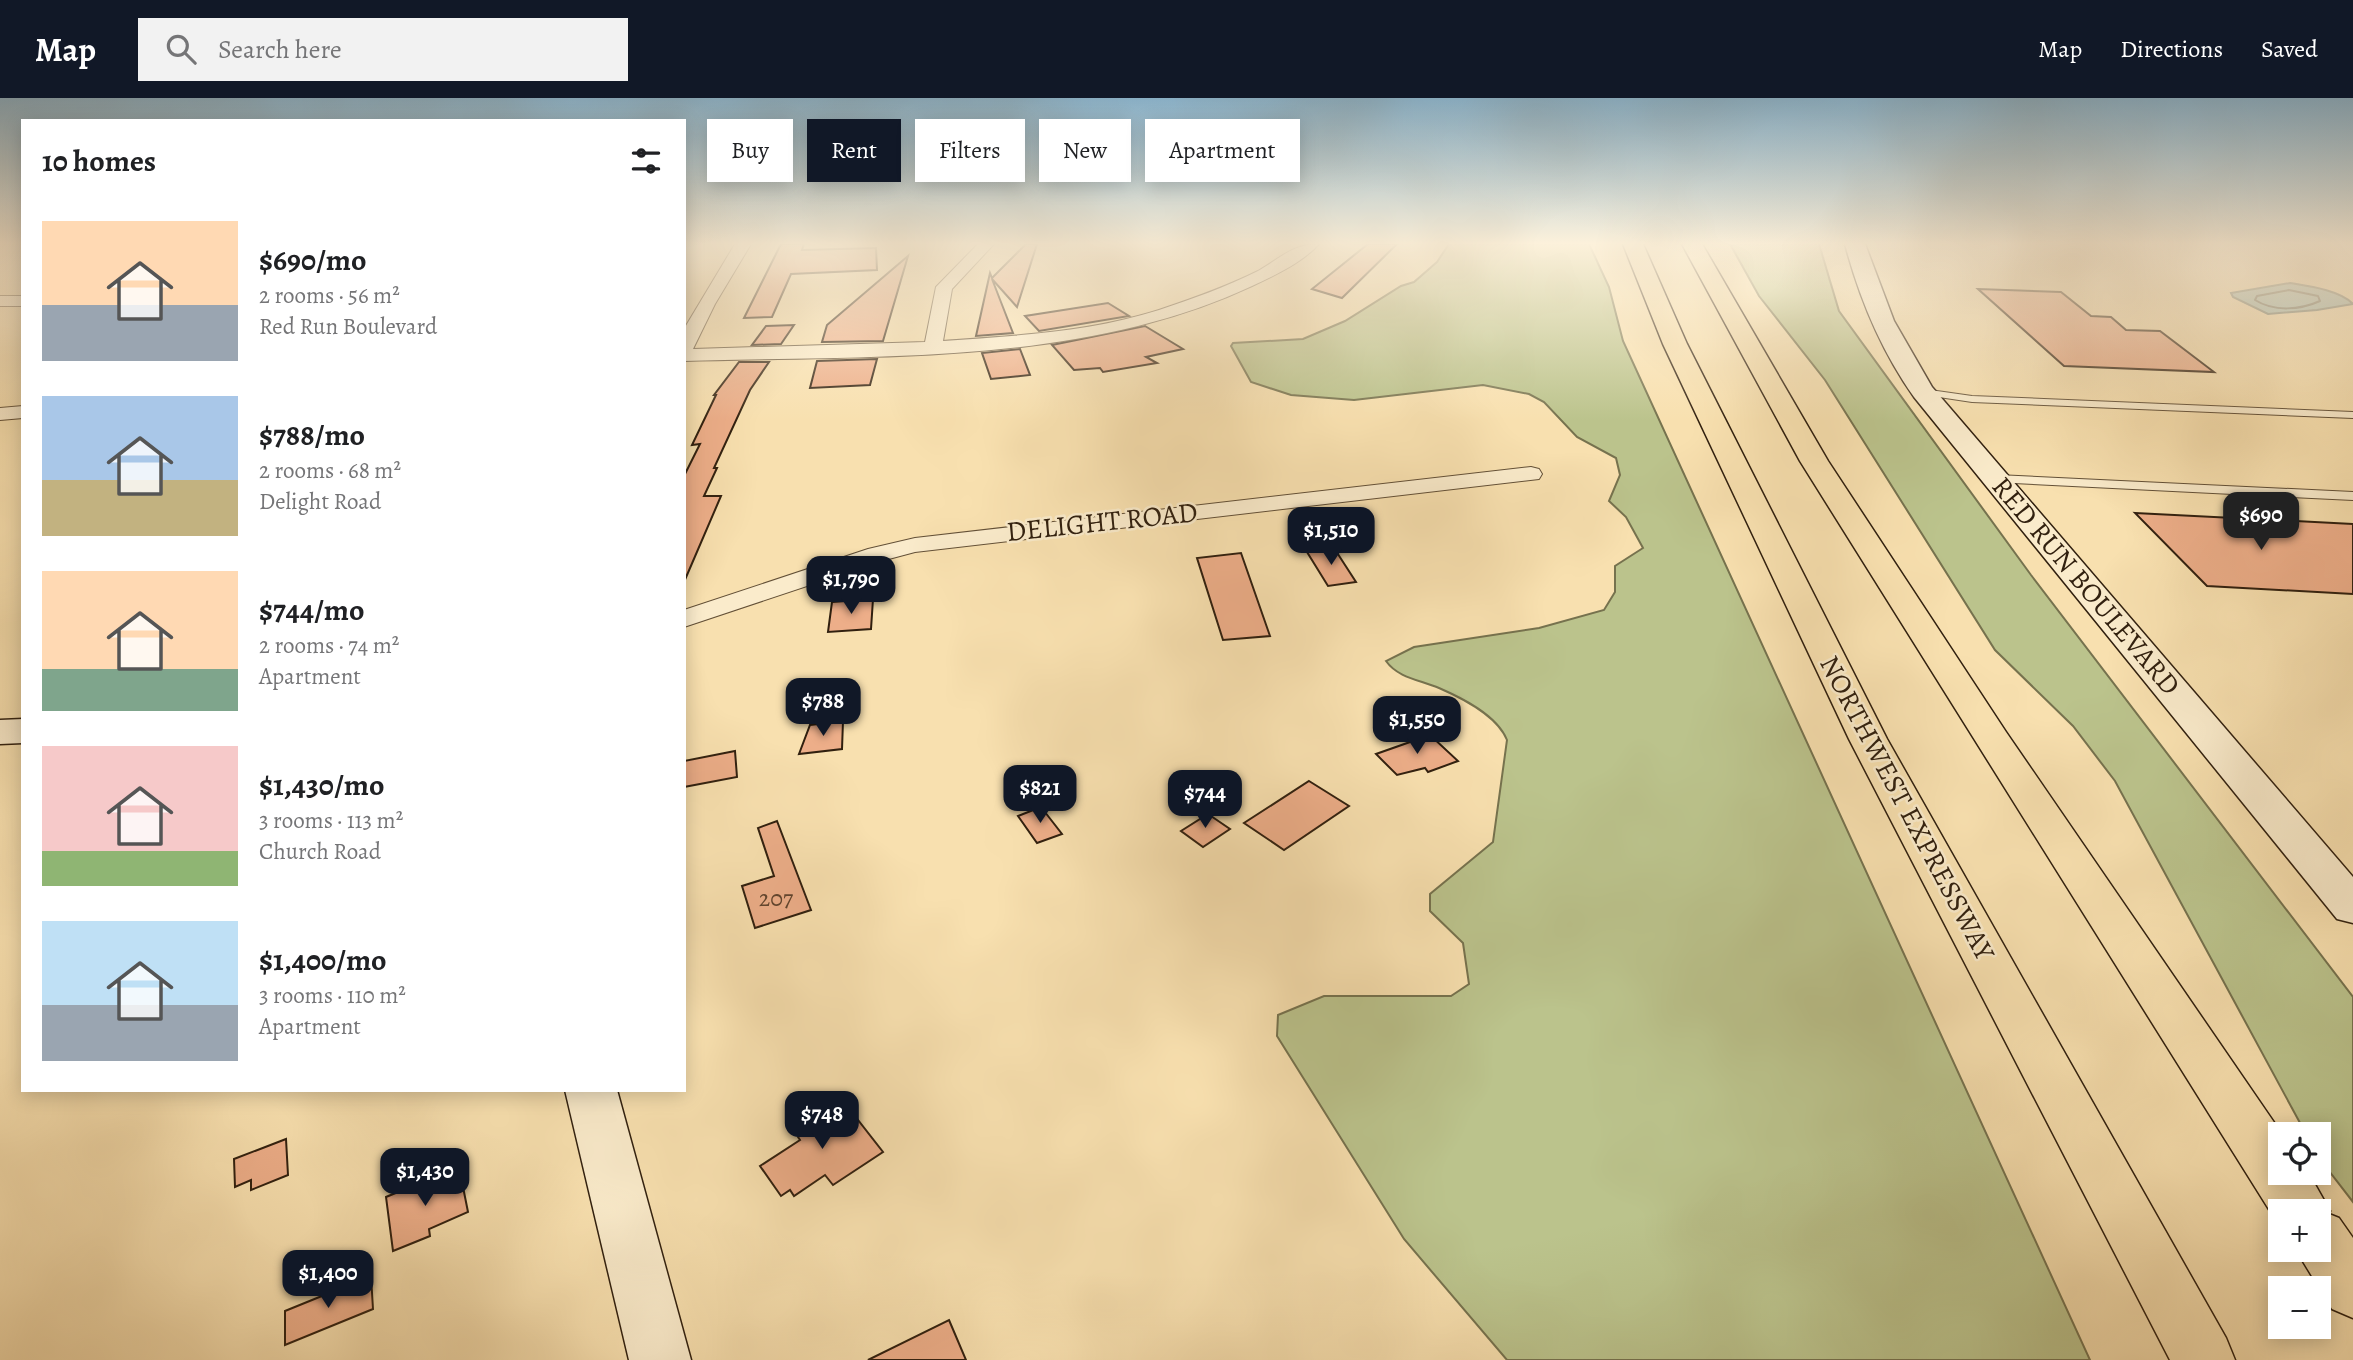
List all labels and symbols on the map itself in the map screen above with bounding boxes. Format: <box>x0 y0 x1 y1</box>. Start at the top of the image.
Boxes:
street label: RED RUN BOULEVARD <box>1983 469 2189 703</box>
pin: $690 <box>2220 492 2302 552</box>
street label: DELIGHT ROAD <box>1005 493 1199 551</box>
pin: $1,510 <box>1274 508 1388 567</box>
pin: $1,790 <box>794 556 908 616</box>
street label: NORTHWEST EXPRESSWAY <box>1810 649 2004 968</box>
pin: $788 <box>782 678 864 738</box>
pin: $1,550 <box>1360 696 1474 756</box>
pin: $821 <box>999 766 1081 825</box>
pin: $744 <box>1164 770 1246 830</box>
house number: 207 <box>759 882 794 914</box>
pin: $748 <box>781 1091 863 1151</box>
pin: $1,430 <box>368 1148 482 1208</box>
pin: $1,400 <box>271 1250 385 1310</box>

